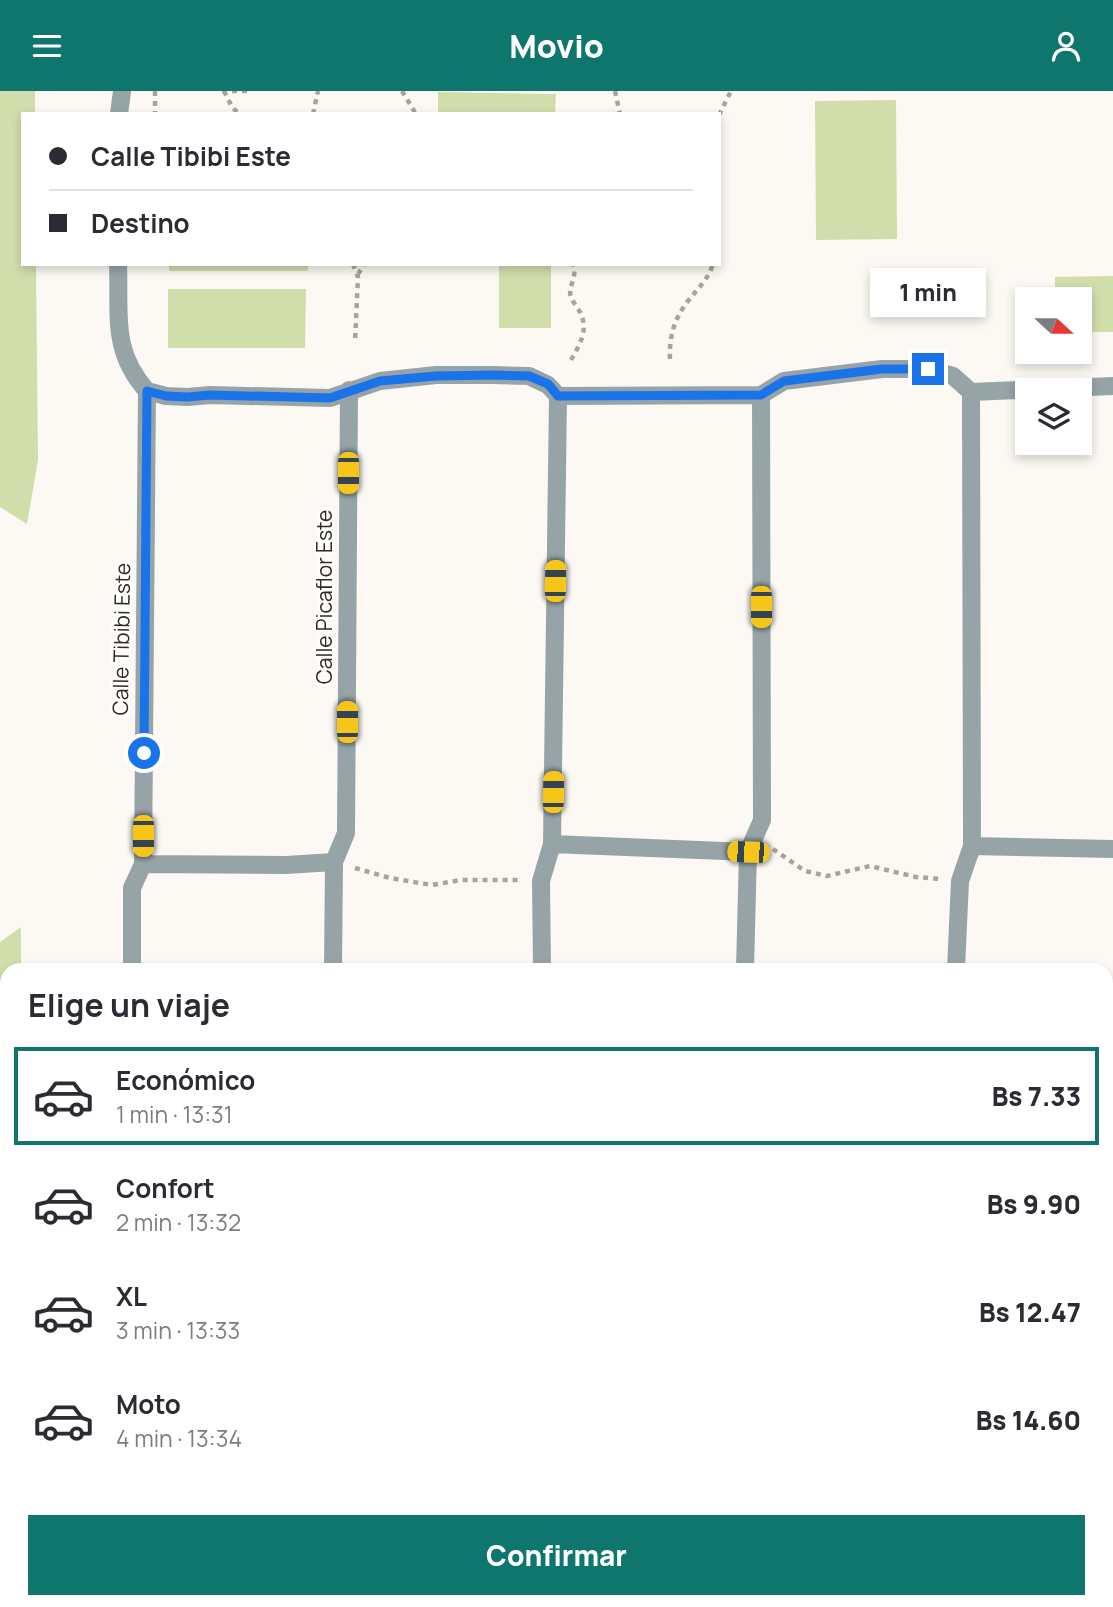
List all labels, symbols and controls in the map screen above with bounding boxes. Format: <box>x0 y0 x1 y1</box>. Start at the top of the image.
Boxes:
text: Movio <box>509 24 604 68</box>
icon: menu <box>28 27 66 65</box>
icon: person <box>1047 27 1085 65</box>
text: Calle Tibibi Este <box>91 138 291 174</box>
text: Destino <box>91 205 190 241</box>
callout: 1 min <box>870 267 986 317</box>
text: 1 min <box>899 276 957 308</box>
north arrow <box>1015 287 1092 364</box>
map controls <box>1015 287 1092 455</box>
route end <box>912 353 944 385</box>
button: layers <box>1015 378 1092 455</box>
car <box>338 452 359 494</box>
street label: Calle Picaflor Este <box>310 510 338 684</box>
car <box>545 560 566 602</box>
street label: Calle Tibibi Este <box>106 562 136 715</box>
car <box>751 586 772 628</box>
car <box>337 701 358 743</box>
route start <box>128 737 160 769</box>
car <box>543 771 564 813</box>
car <box>133 815 154 857</box>
car <box>727 841 770 863</box>
text: Elige un viaje <box>28 983 230 1027</box>
text: Económico <box>116 1062 255 1098</box>
icon: car <box>32 1065 95 1128</box>
text: Bs 7.33 <box>992 1078 1081 1114</box>
text: 1 min · 13:31 <box>116 1098 233 1130</box>
text: Confort <box>116 1170 215 1206</box>
icon: car <box>32 1173 95 1236</box>
text: Bs 9.90 <box>987 1186 1081 1222</box>
text: 2 min · 13:32 <box>116 1206 241 1238</box>
text: XL <box>116 1278 147 1314</box>
icon: car <box>32 1281 95 1344</box>
text: Bs 12.47 <box>979 1294 1081 1330</box>
text: 3 min · 13:33 <box>116 1314 240 1346</box>
text: Moto <box>116 1386 181 1422</box>
icon: car <box>32 1389 95 1452</box>
text: Bs 14.60 <box>976 1402 1081 1438</box>
text: 4 min · 13:34 <box>116 1422 242 1454</box>
button: Confirmar <box>28 1515 1085 1595</box>

